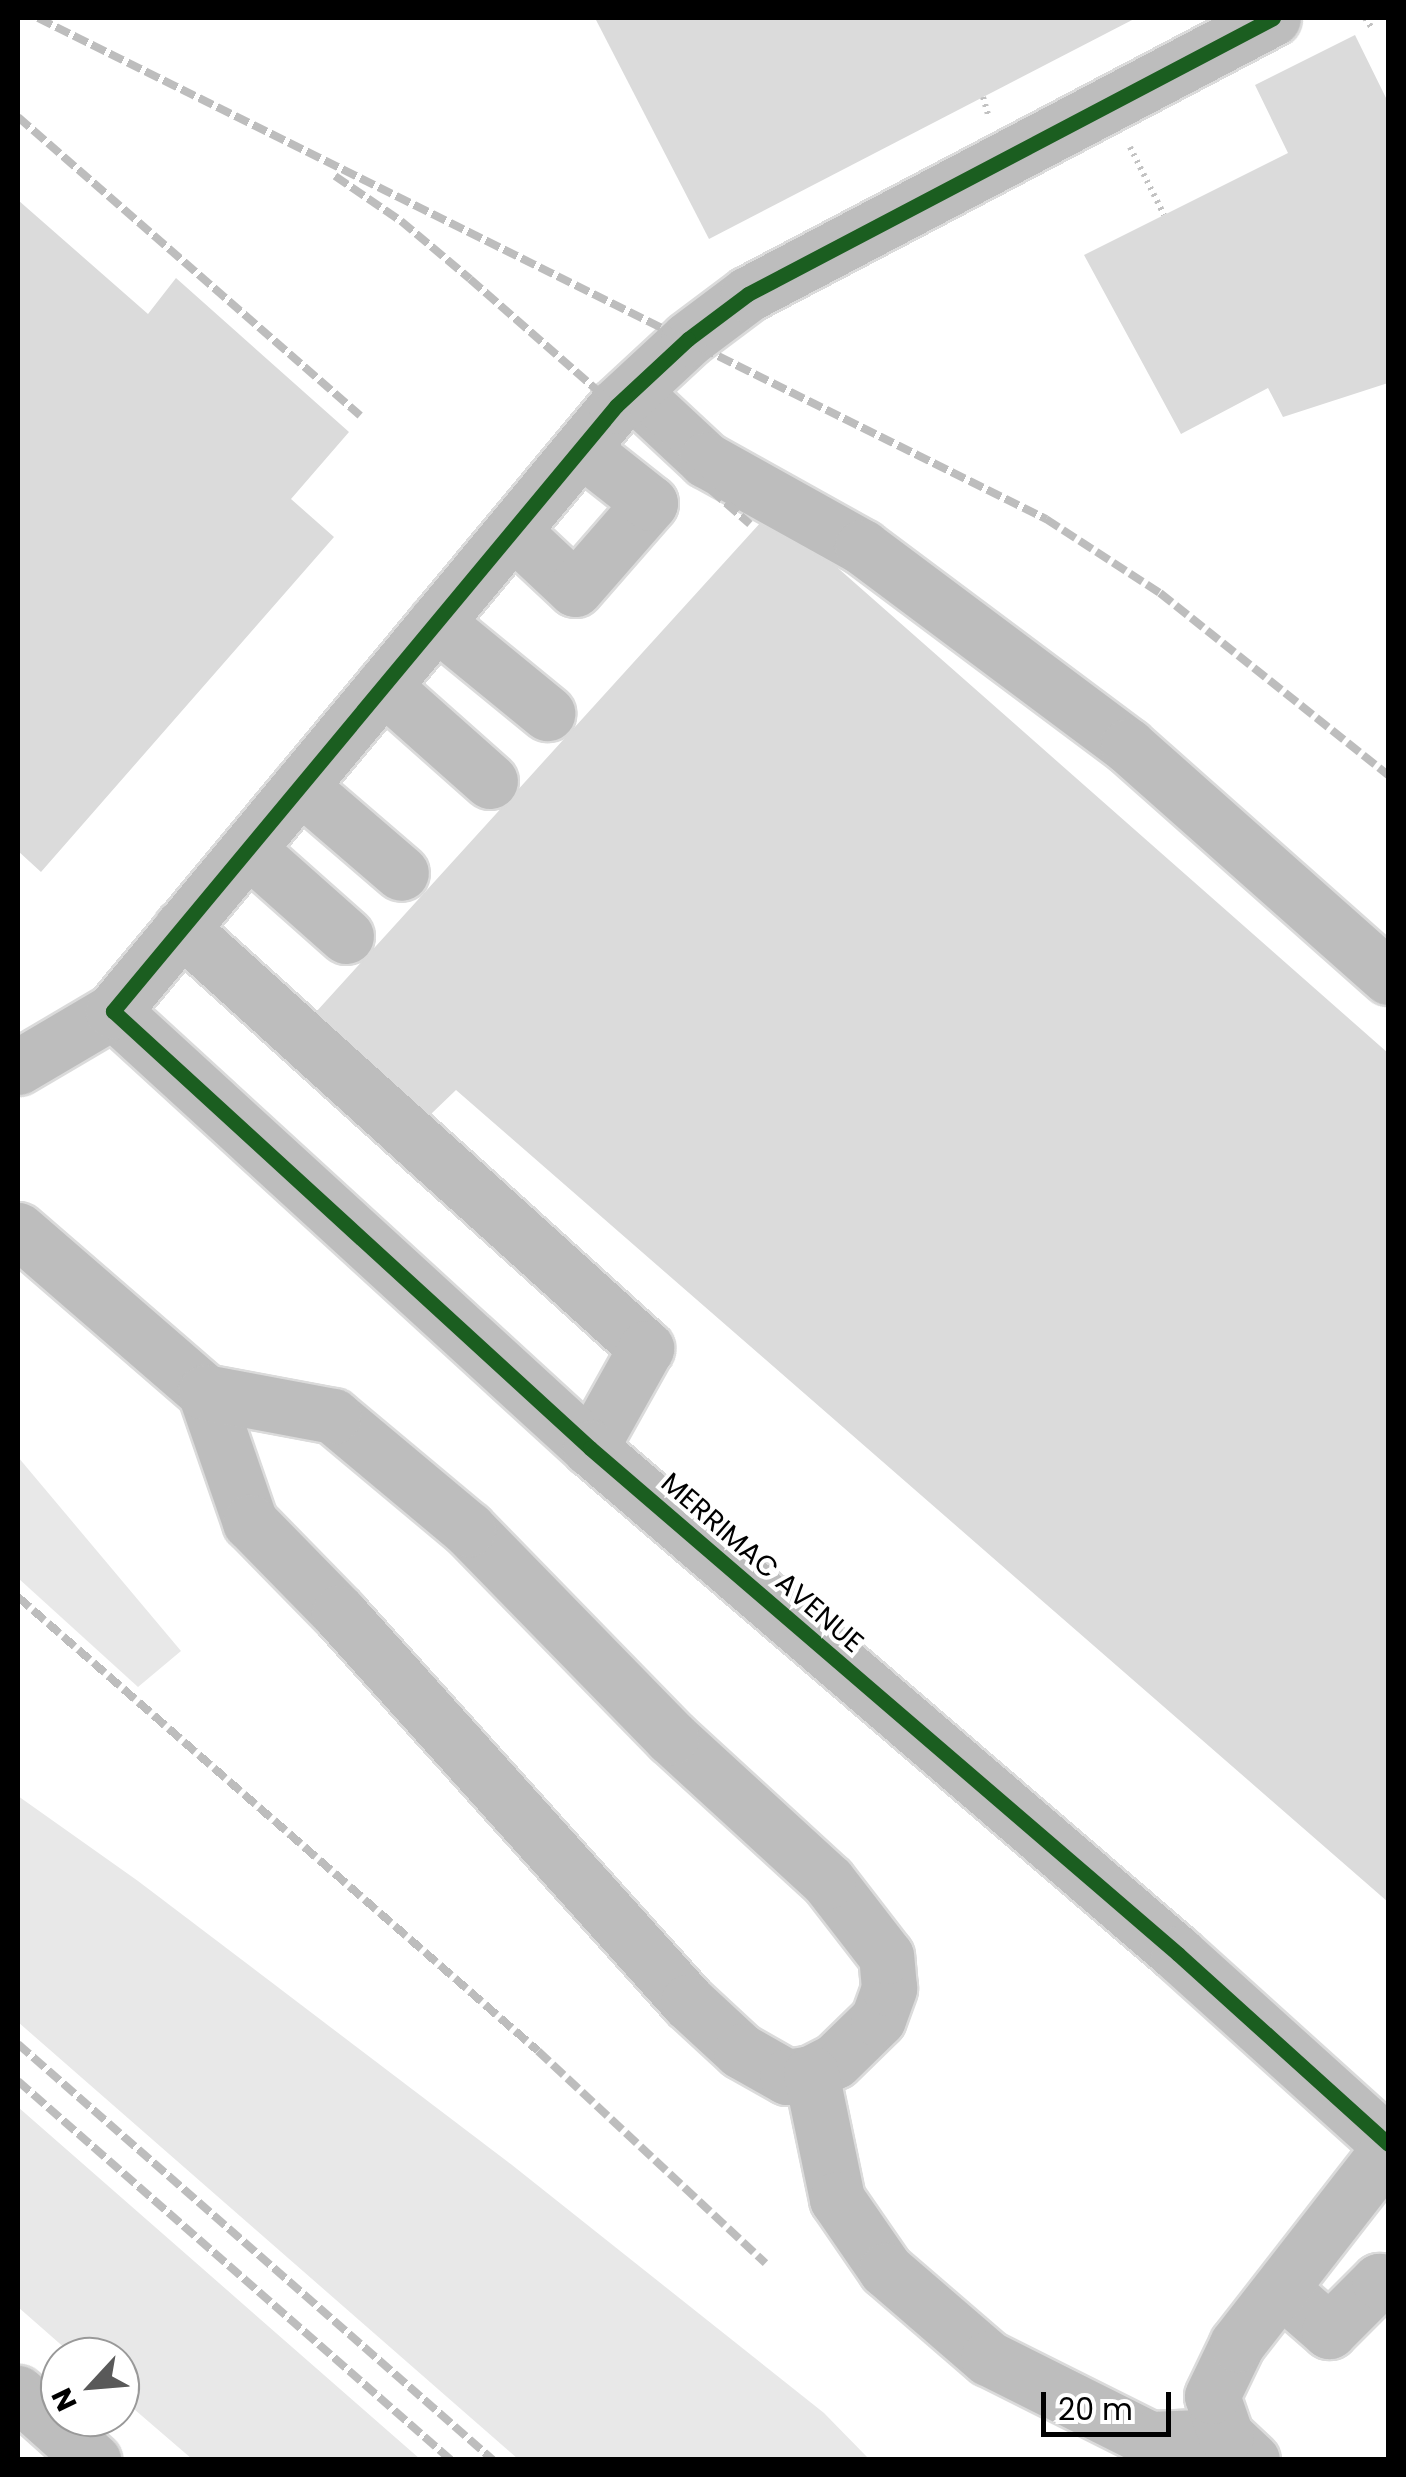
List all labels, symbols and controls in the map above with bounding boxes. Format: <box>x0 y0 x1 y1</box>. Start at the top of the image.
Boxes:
street label: MERRIMAC AVENUE <box>654 1466 870 1660</box>
north arrow <box>40 2337 140 2437</box>
scale bar <box>1046 2372 1176 2434</box>
text: N <box>42 2381 87 2418</box>
text: 20 m <box>1058 2388 1133 2431</box>

